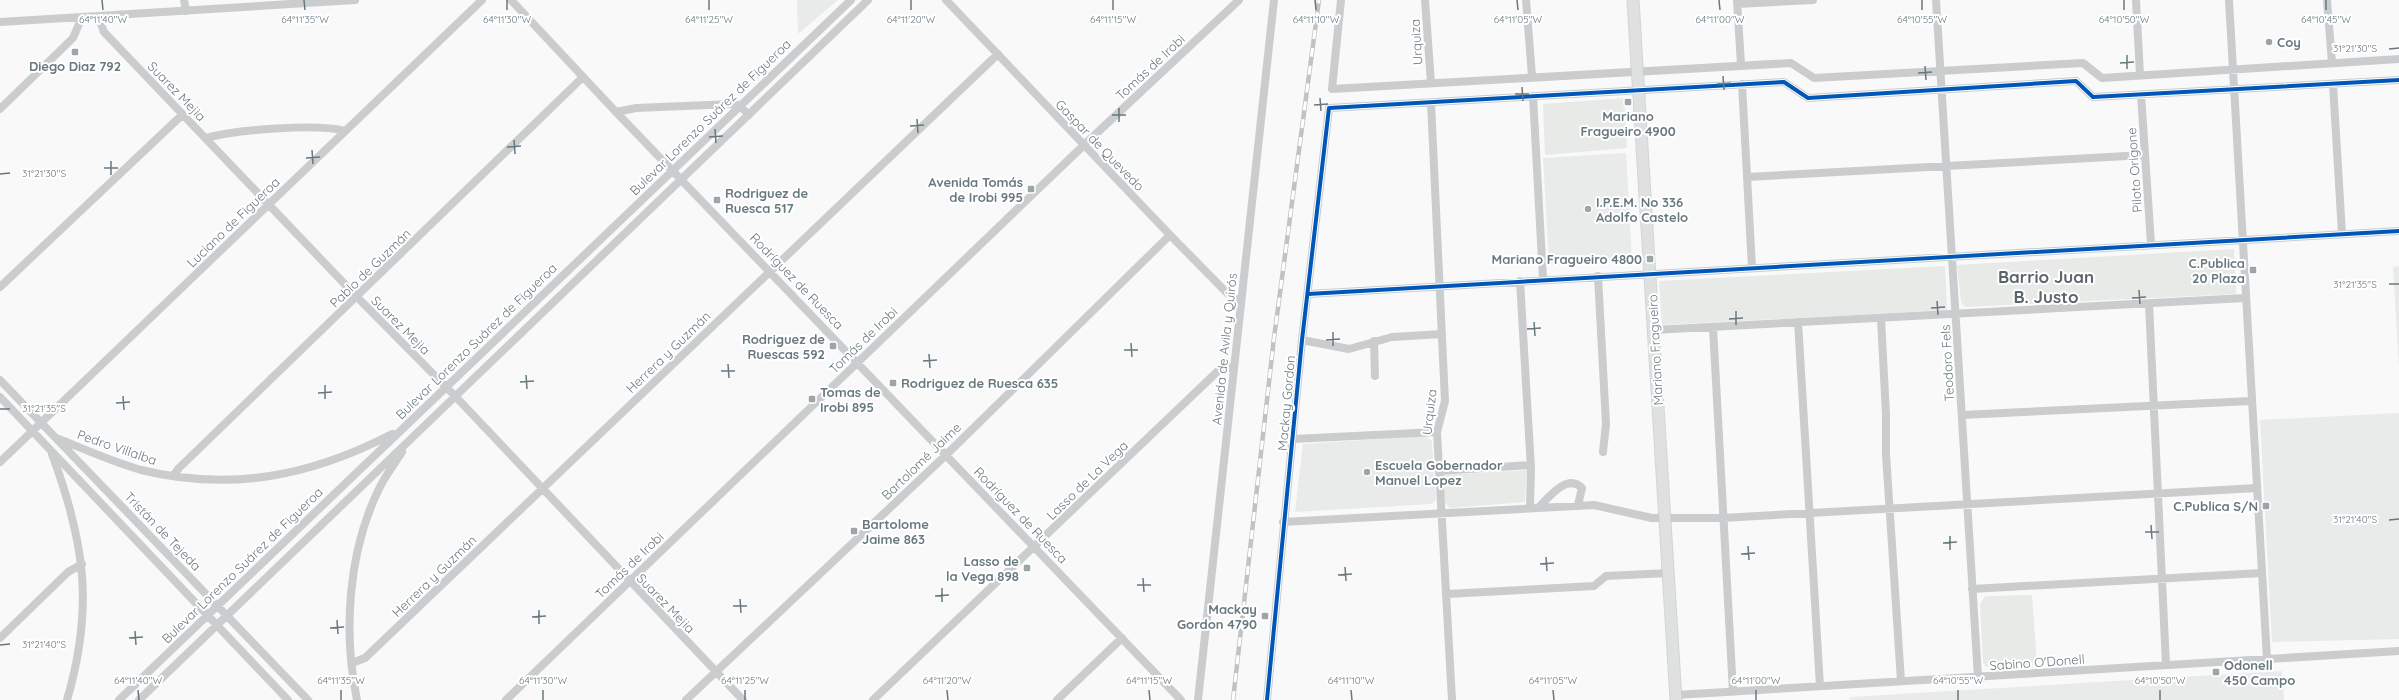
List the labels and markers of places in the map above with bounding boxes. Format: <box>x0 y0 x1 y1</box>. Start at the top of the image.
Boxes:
place label: Coy <box>2277 34 2301 50</box>
marker: Coy <box>2264 37 2274 47</box>
marker: Diego Diaz 792 <box>70 47 80 57</box>
place label: Diego Diaz 792 <box>29 58 121 74</box>
marker: Mariano Fragueiro 4900 <box>1623 97 1633 107</box>
place label: Mariano Fragueiro 4900 <box>1580 108 1676 139</box>
place label: Avenida Tomás de Irobi 995 <box>928 174 1023 205</box>
marker: Avenida Tomás de Irobi 995 <box>1026 184 1036 194</box>
place label: Rodriguez de Ruesca 517 <box>725 185 808 216</box>
place label: I.P.E.M. No 336 Adolfo Castelo <box>1596 194 1688 225</box>
marker: Rodriguez de Ruesca 517 <box>712 195 722 205</box>
marker: I.P.E.M. No 336 Adolfo Castelo <box>1583 204 1593 214</box>
place label: Mariano Fragueiro 4800 <box>1492 251 1642 267</box>
marker: Mariano Fragueiro 4800 <box>1645 254 1655 264</box>
place label: C.Publica 20 Plaza <box>2189 255 2245 286</box>
marker: C.Publica 20 Plaza <box>2248 265 2258 275</box>
place label: Rodriguez de Ruescas 592 <box>742 331 825 362</box>
marker: Rodriguez de Ruescas 592 <box>828 341 838 351</box>
place label: Rodriguez de Ruesca 635 <box>901 375 1058 391</box>
marker: Rodriguez de Ruesca 635 <box>888 378 898 388</box>
place label: Tomas de Irobi 895 <box>820 384 881 415</box>
marker: Tomas de Irobi 895 <box>807 394 817 404</box>
place label: Escuela Gobernador Manuel Lopez <box>1375 457 1503 488</box>
marker: Escuela Gobernador Manuel Lopez <box>1362 467 1372 477</box>
place label: C.Publica S/N <box>2173 498 2258 514</box>
marker: C.Publica S/N <box>2261 501 2271 511</box>
place label: Bartolome Jaime 863 <box>862 516 929 547</box>
marker: Bartolome Jaime 863 <box>849 526 859 536</box>
place label: Lasso de la Vega 898 <box>946 553 1019 584</box>
marker: Lasso de la Vega 898 <box>1022 563 1032 573</box>
place label: Mackay Gordon 4790 <box>1177 601 1257 632</box>
marker: Mackay Gordon 4790 <box>1260 611 1270 621</box>
place label: Odonell 450 Campo <box>2224 657 2295 688</box>
marker: Odonell 450 Campo <box>2211 667 2221 677</box>

